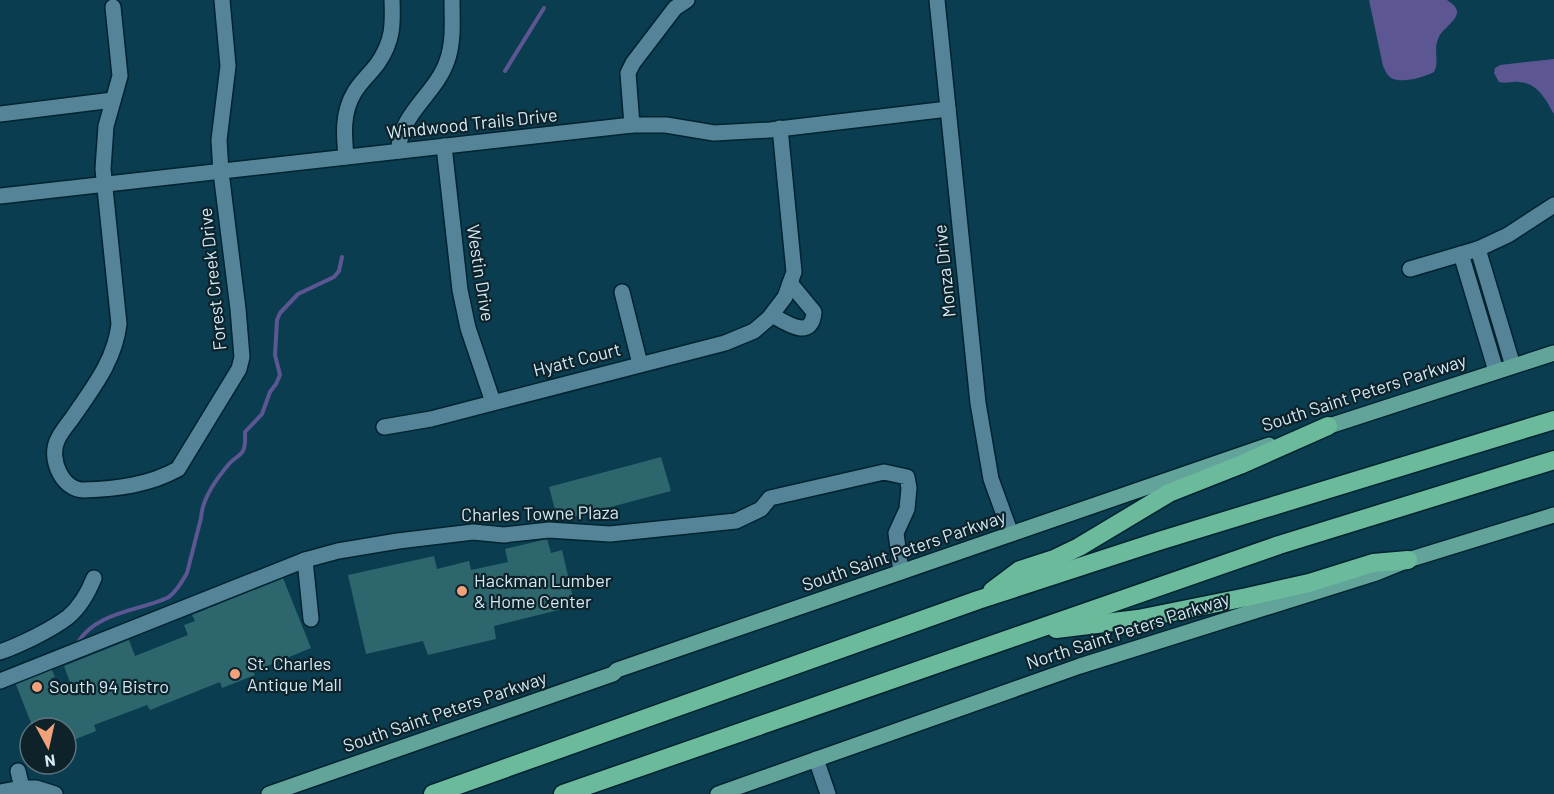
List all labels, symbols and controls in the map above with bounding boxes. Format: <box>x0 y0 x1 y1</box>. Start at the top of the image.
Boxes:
street label: Windwood Trails Drive <box>385 103 558 143</box>
street label: Forest Creek Drive <box>194 207 230 352</box>
street label: Westin Drive <box>462 223 499 323</box>
street label: Monza Drive <box>928 224 960 319</box>
street label: Hyatt Court <box>531 338 623 381</box>
street label: South Saint Peters Parkway <box>1259 349 1469 436</box>
street label: Charles Towne Plaza <box>461 501 619 525</box>
street label: South Saint Peters Parkway <box>799 505 1008 595</box>
place label: Hackman Lumber & Home Center <box>474 569 612 612</box>
marker: Hackman Lumber & Home Center <box>455 584 469 598</box>
street label: North Saint Peters Parkway <box>1023 587 1232 673</box>
place label: St. Charles Antique Mall <box>247 652 342 695</box>
street label: South Saint Peters Parkway <box>340 666 549 756</box>
marker: St. Charles Antique Mall <box>228 667 242 681</box>
place label: South 94 Bistro <box>49 675 169 697</box>
marker: South 94 Bistro <box>30 680 44 694</box>
north arrow <box>18 716 78 776</box>
text: N <box>44 751 57 771</box>

